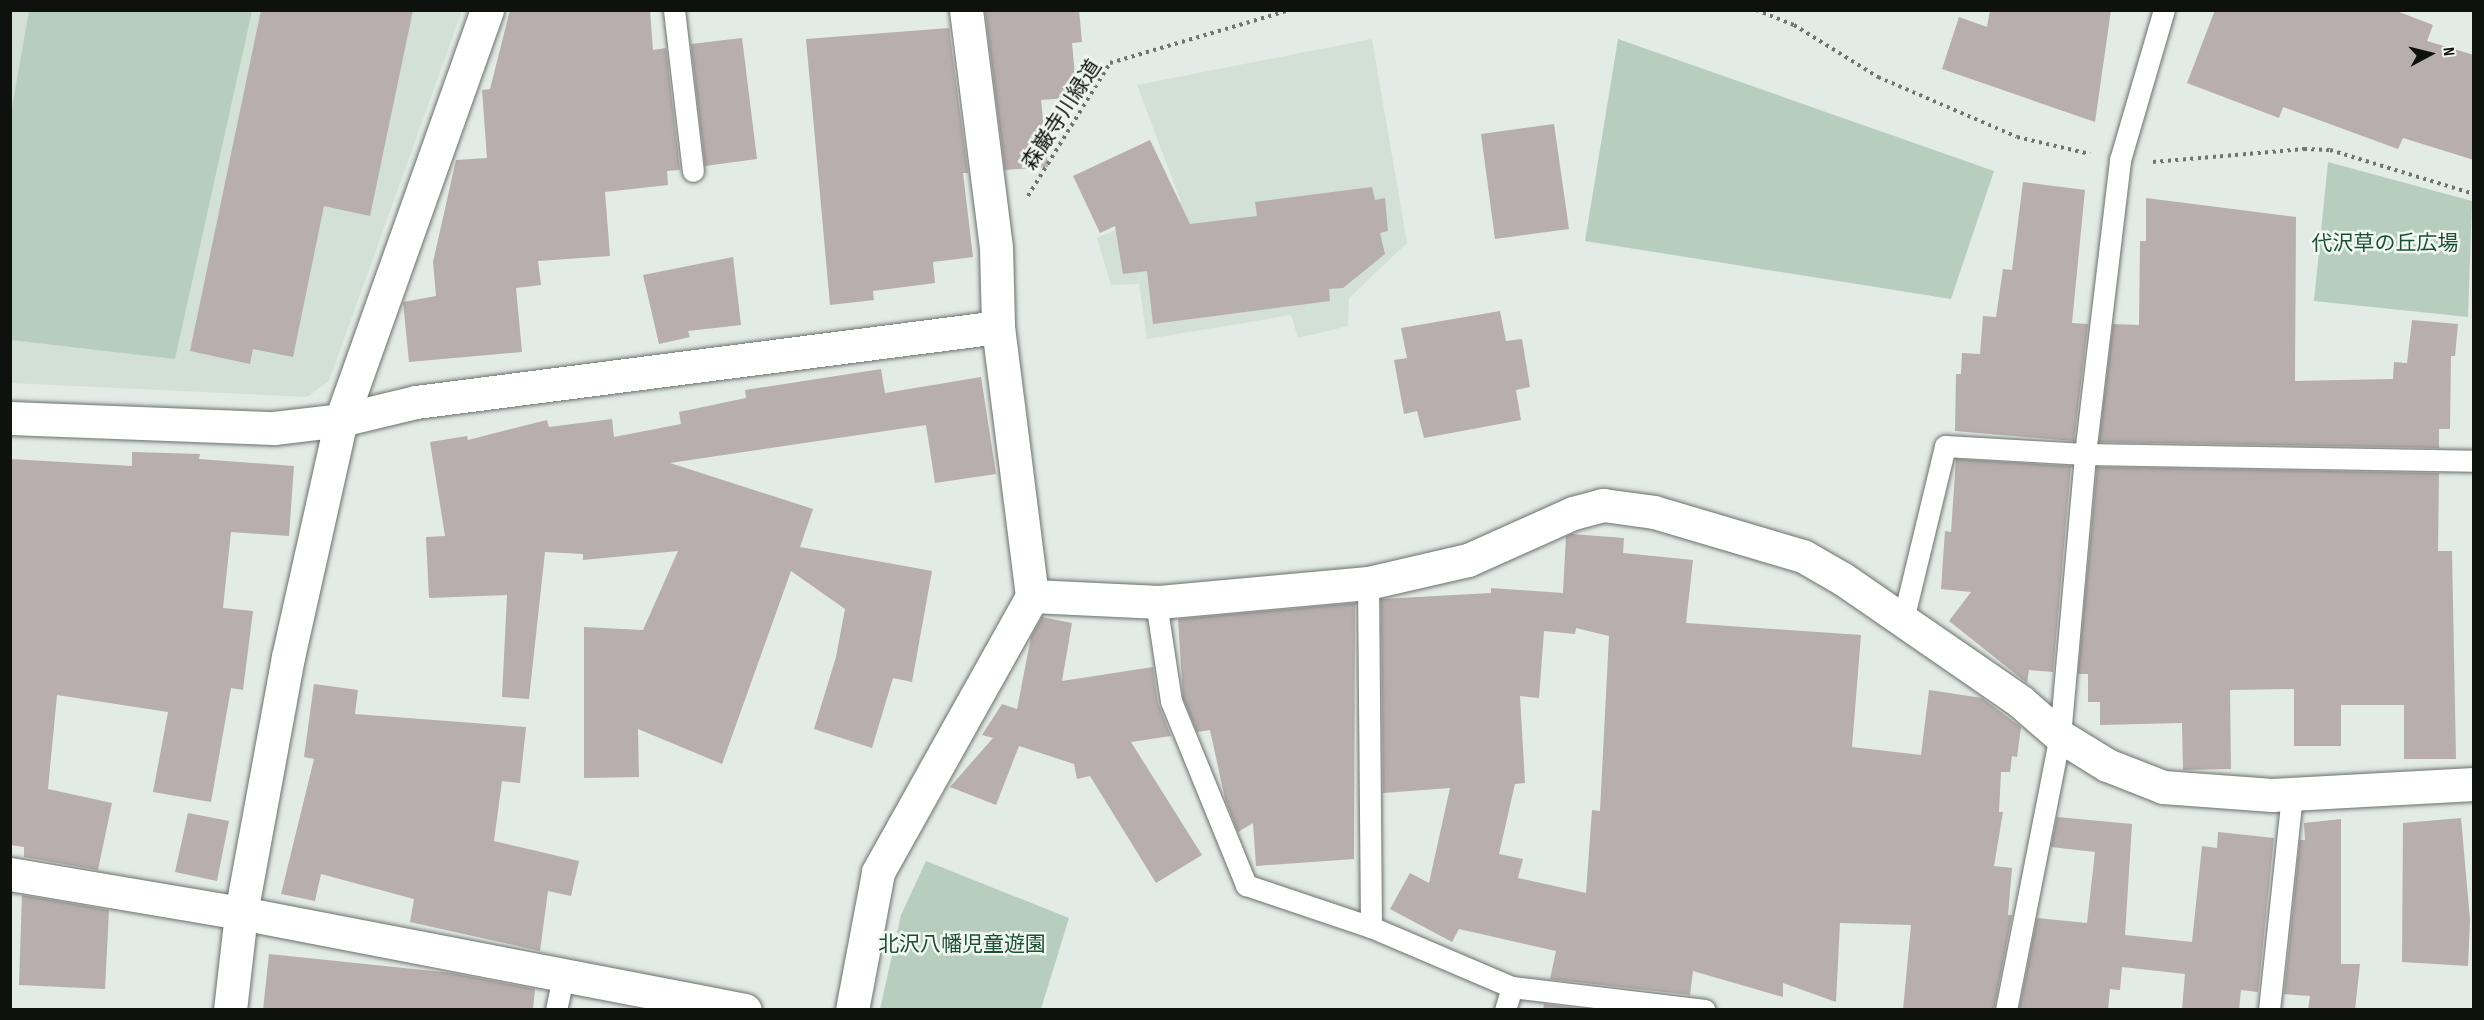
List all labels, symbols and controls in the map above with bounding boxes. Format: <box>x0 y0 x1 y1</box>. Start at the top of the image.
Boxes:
north arrow <box>2400 24 2460 84</box>
text: N <box>2438 46 2458 57</box>
street label: 森巌寺川緑道 <box>1017 55 1107 175</box>
park label: 代沢草の丘広場 <box>2312 231 2458 257</box>
park label: 北沢八幡児童遊園 <box>878 932 1046 958</box>

